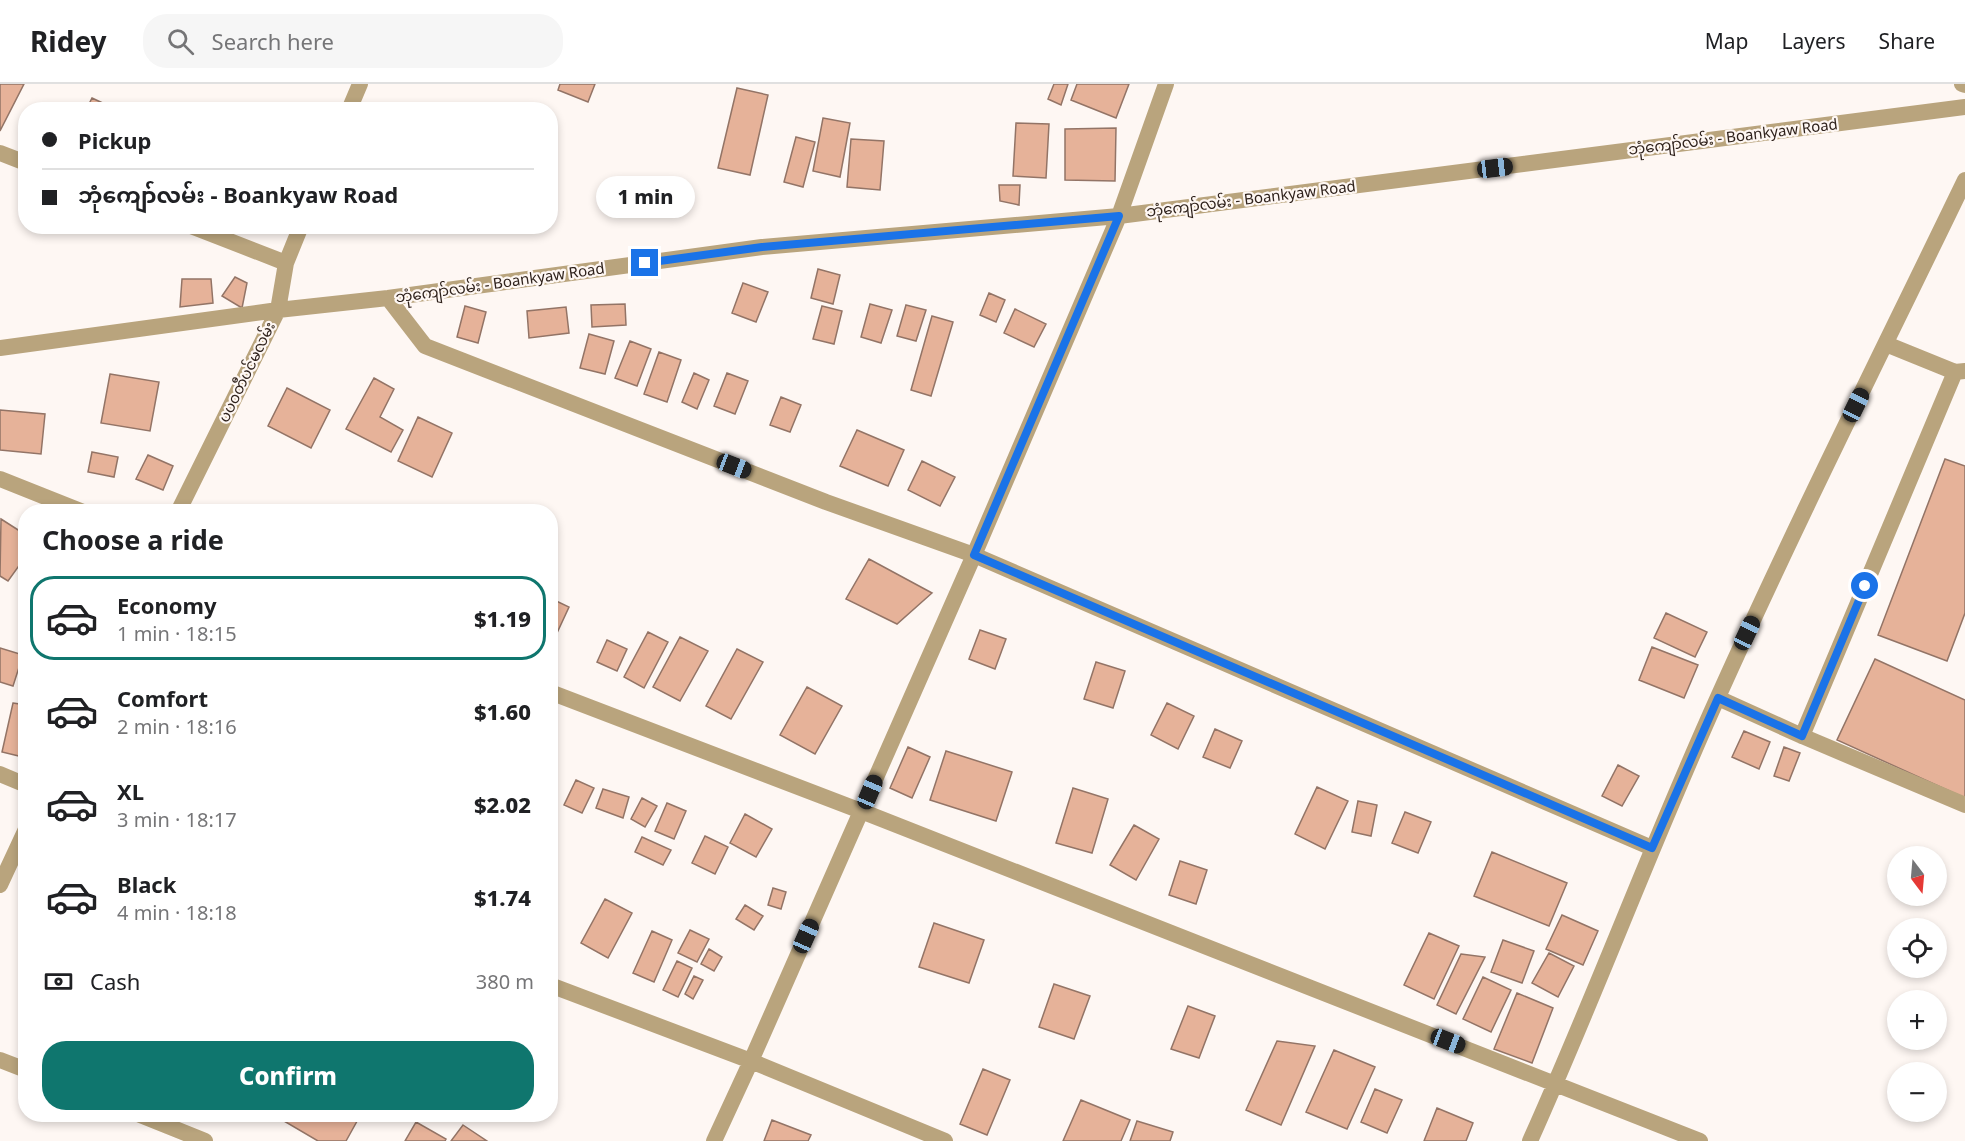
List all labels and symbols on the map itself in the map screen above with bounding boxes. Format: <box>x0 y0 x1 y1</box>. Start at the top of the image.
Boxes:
street label: ဘုံကျော်လမ်း - Boankyaw Road <box>1627 113 1839 162</box>
car <box>1476 157 1514 179</box>
street label: ဘုံကျော်လမ်း - Boankyaw Road <box>1145 175 1357 224</box>
callout: 1 min <box>596 176 694 218</box>
route end <box>631 249 658 276</box>
street label: ဘုံကျော်လမ်း - Boankyaw Road <box>394 257 606 310</box>
street label: ပပဝတီပင်မလမ်း <box>213 318 279 425</box>
car <box>1840 385 1872 425</box>
car <box>714 451 754 481</box>
route start <box>1851 572 1878 599</box>
car <box>1731 613 1763 653</box>
car <box>855 772 885 812</box>
north arrow <box>1887 846 1947 906</box>
car <box>790 916 822 956</box>
car <box>1428 1026 1468 1056</box>

